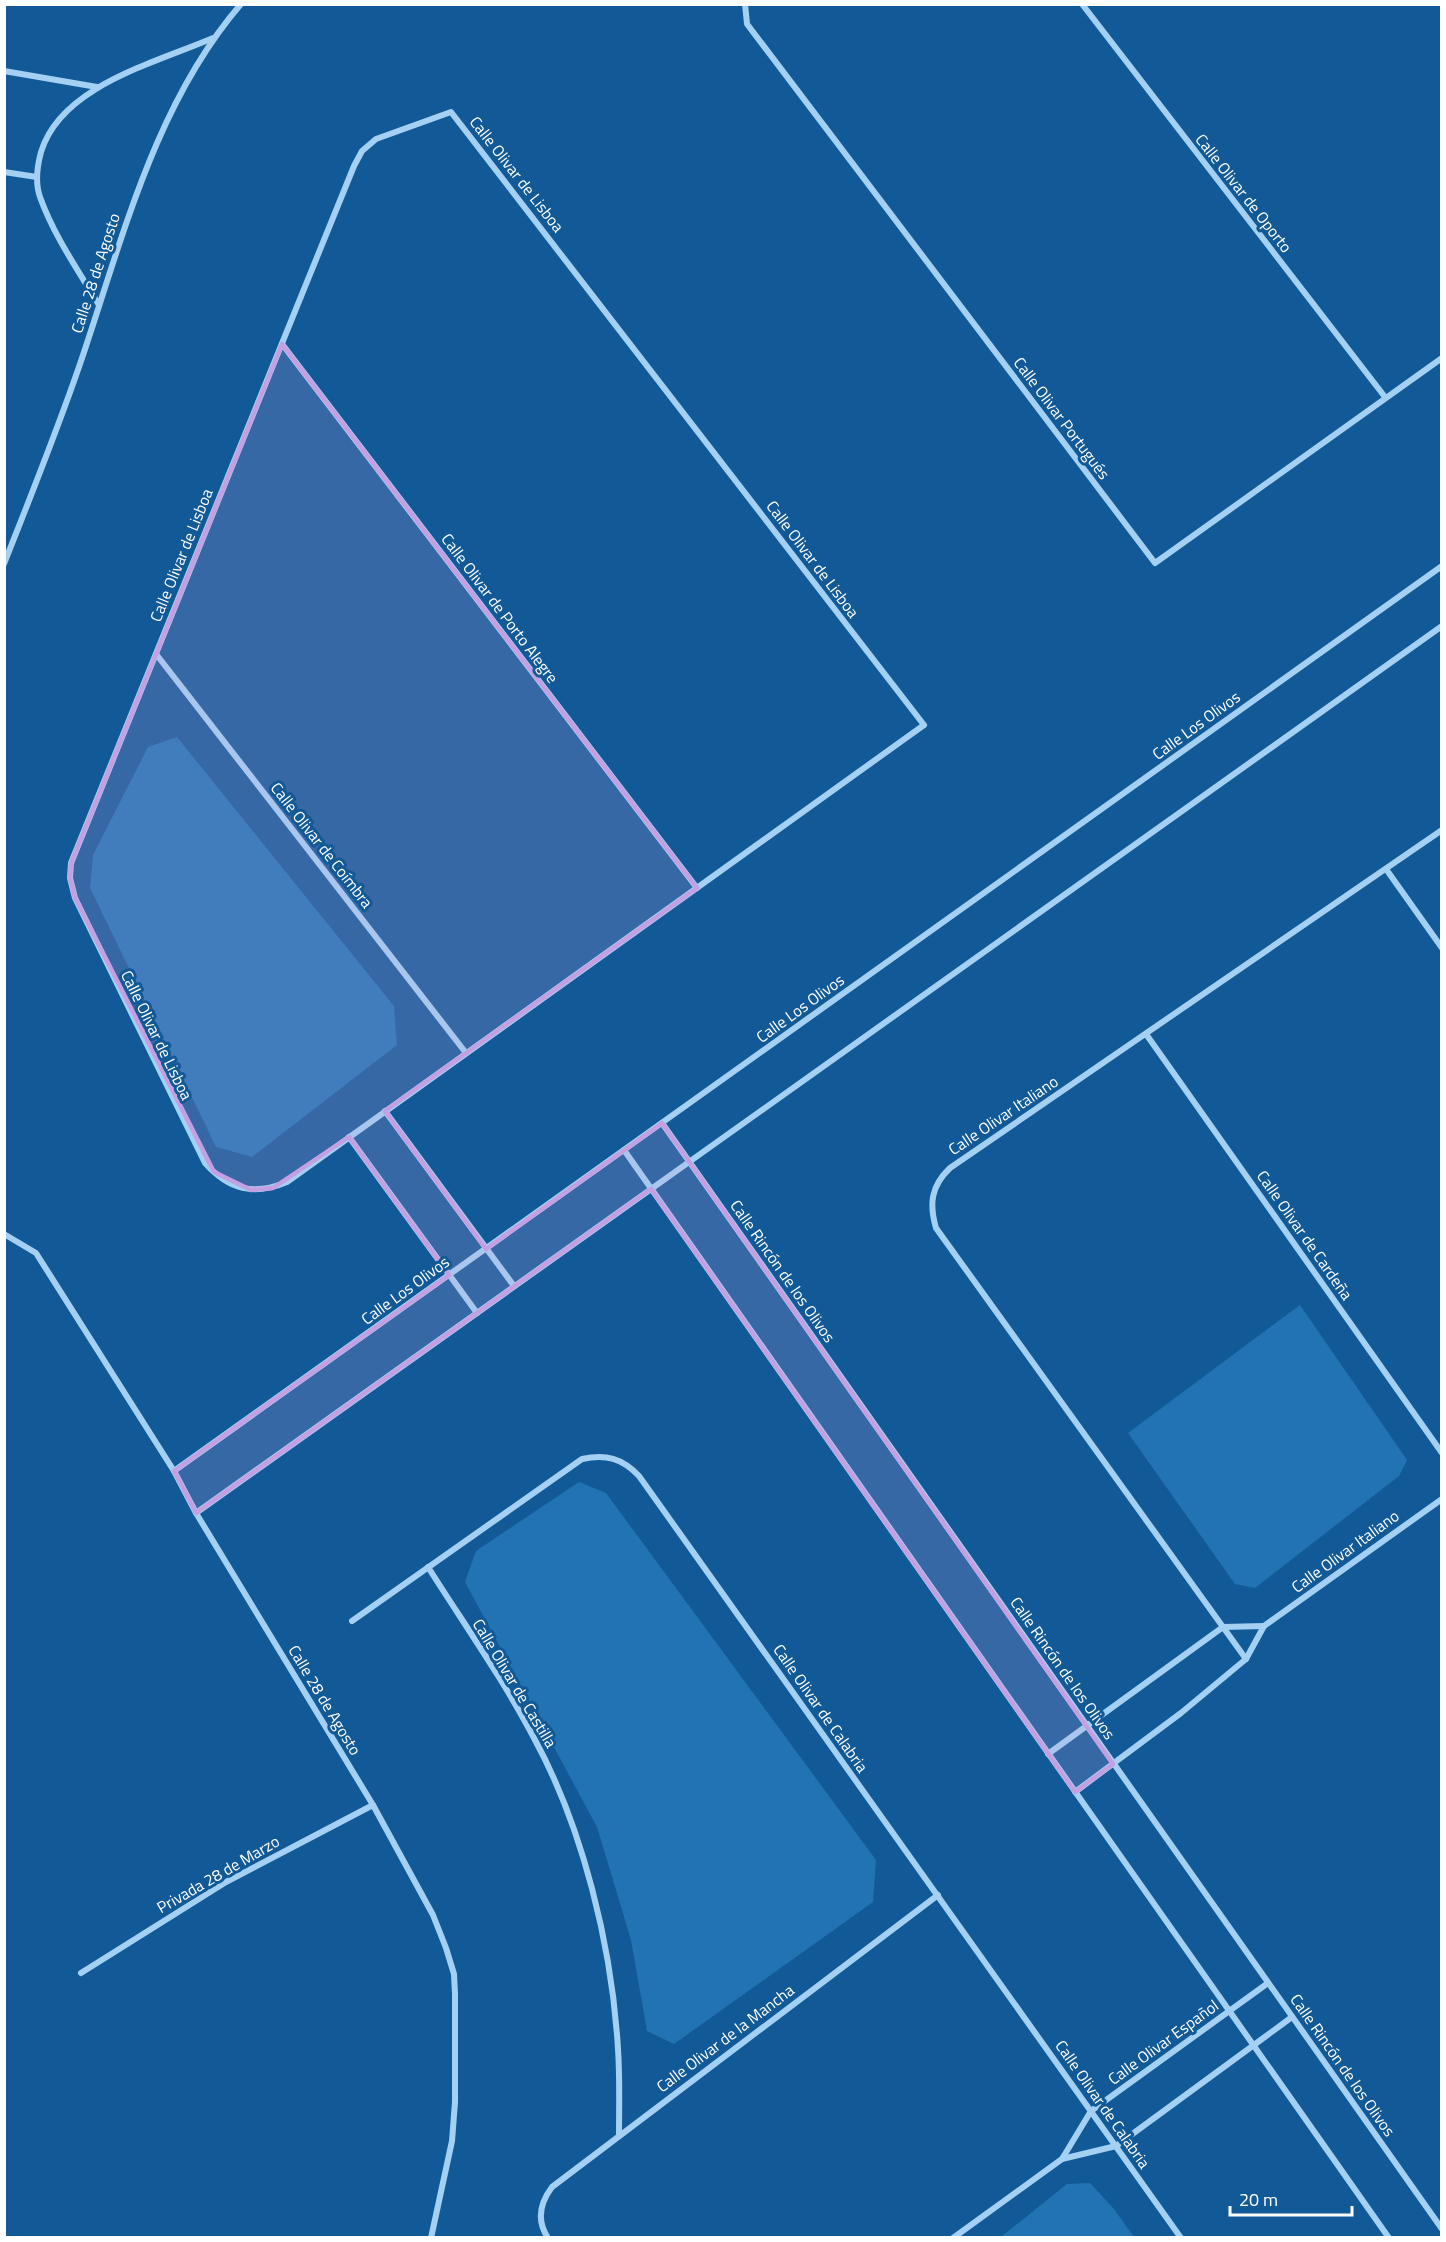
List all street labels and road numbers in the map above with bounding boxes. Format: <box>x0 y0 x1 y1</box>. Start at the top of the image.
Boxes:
street label: Calle Olivar de Lisboa <box>464 111 570 237</box>
street label: Calle Olivar de Oporto <box>1190 128 1298 258</box>
street label: Calle 28 de Agosto <box>64 210 126 336</box>
street label: Calle Olivar Portugués <box>1008 352 1116 484</box>
street label: Calle Olivar de Lisboa <box>143 485 219 625</box>
street label: Calle Olivar de Lisboa <box>761 495 865 623</box>
street label: Calle Olivar de Porto Alegre <box>436 528 564 688</box>
street label: Calle Los Olivos <box>1147 685 1245 765</box>
street label: Calle Olivar de Coímbra <box>265 777 379 913</box>
street label: Calle Olivar de Lisboa <box>115 966 199 1104</box>
street label: Calle Los Olivos <box>751 968 849 1048</box>
street label: Calle Olivar Italiano <box>943 1069 1063 1161</box>
street label: Calle Olivar de Cardeña <box>1251 1165 1359 1305</box>
street label: Calle Rincón de los Olivos <box>725 1195 841 1347</box>
street label: Calle Los Olivos <box>356 1250 454 1330</box>
street label: Calle Olivar Italiano <box>1286 1504 1404 1598</box>
street label: Calle Rincón de los Olivos <box>1005 1592 1121 1744</box>
street label: Calle Olivar de Castilla <box>467 1614 563 1752</box>
street label: Calle Olivar de Calabria <box>768 1639 874 1777</box>
street label: Calle 28 de Agosto <box>283 1640 367 1760</box>
street label: Privada 28 de Marzo <box>152 1829 284 1919</box>
street label: Calle Olivar de la Mancha <box>651 1978 799 2098</box>
street label: Calle Rincón de los Olivos <box>1285 1989 1401 2141</box>
street label: Calle Olivar Español <box>1103 1994 1223 2090</box>
street label: Calle Olivar de Calabria <box>1050 2035 1156 2173</box>

